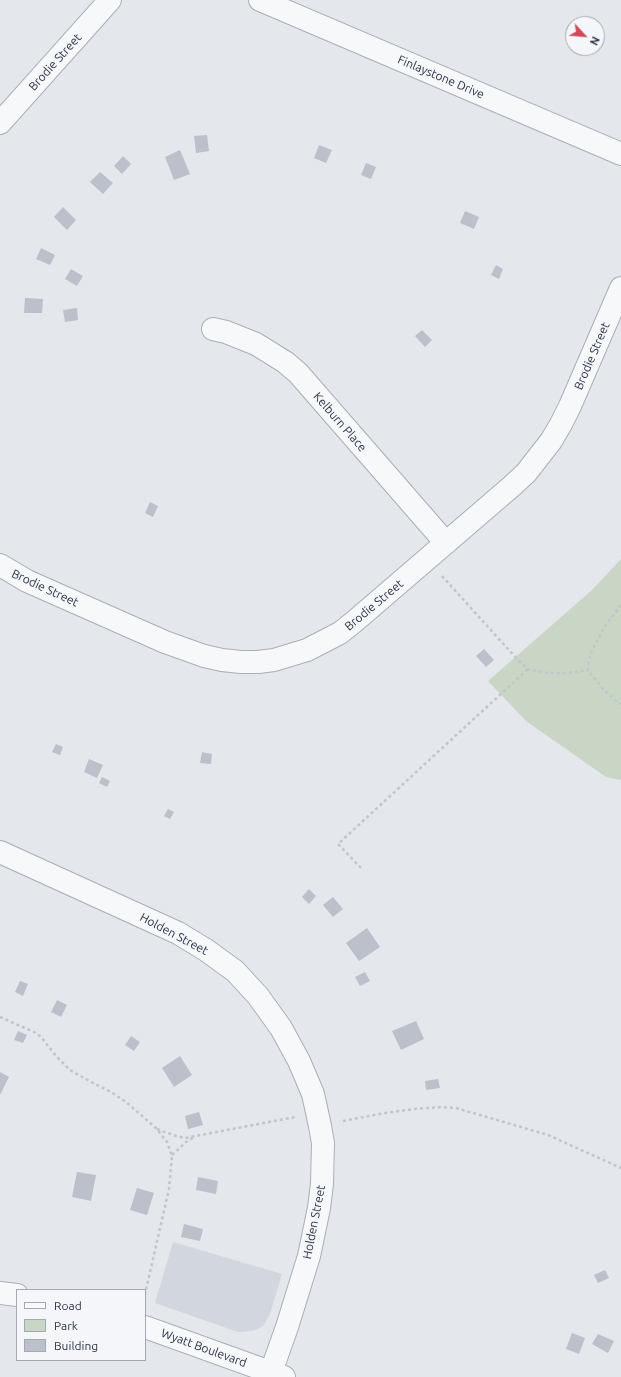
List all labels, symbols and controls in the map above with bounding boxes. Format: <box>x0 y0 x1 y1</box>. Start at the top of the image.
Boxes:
north arrow <box>565 16 605 56</box>
street label: Brodie Street <box>26 30 84 94</box>
text: N <box>588 34 602 47</box>
street label: Finlaystone Drive <box>396 52 486 102</box>
street label: Brodie Street <box>571 320 613 392</box>
street label: Kelburn Place <box>310 389 370 455</box>
street label: Brodie Street <box>9 566 81 610</box>
street label: Brodie Street <box>342 576 406 634</box>
street label: Holden Street <box>137 910 211 958</box>
street label: Holden Street <box>300 1184 328 1260</box>
legend <box>16 1289 146 1361</box>
text: Road <box>54 1299 82 1312</box>
text: Park <box>54 1319 78 1332</box>
street label: Wyatt Boulevard <box>159 1326 249 1370</box>
text: Building <box>54 1339 98 1352</box>

